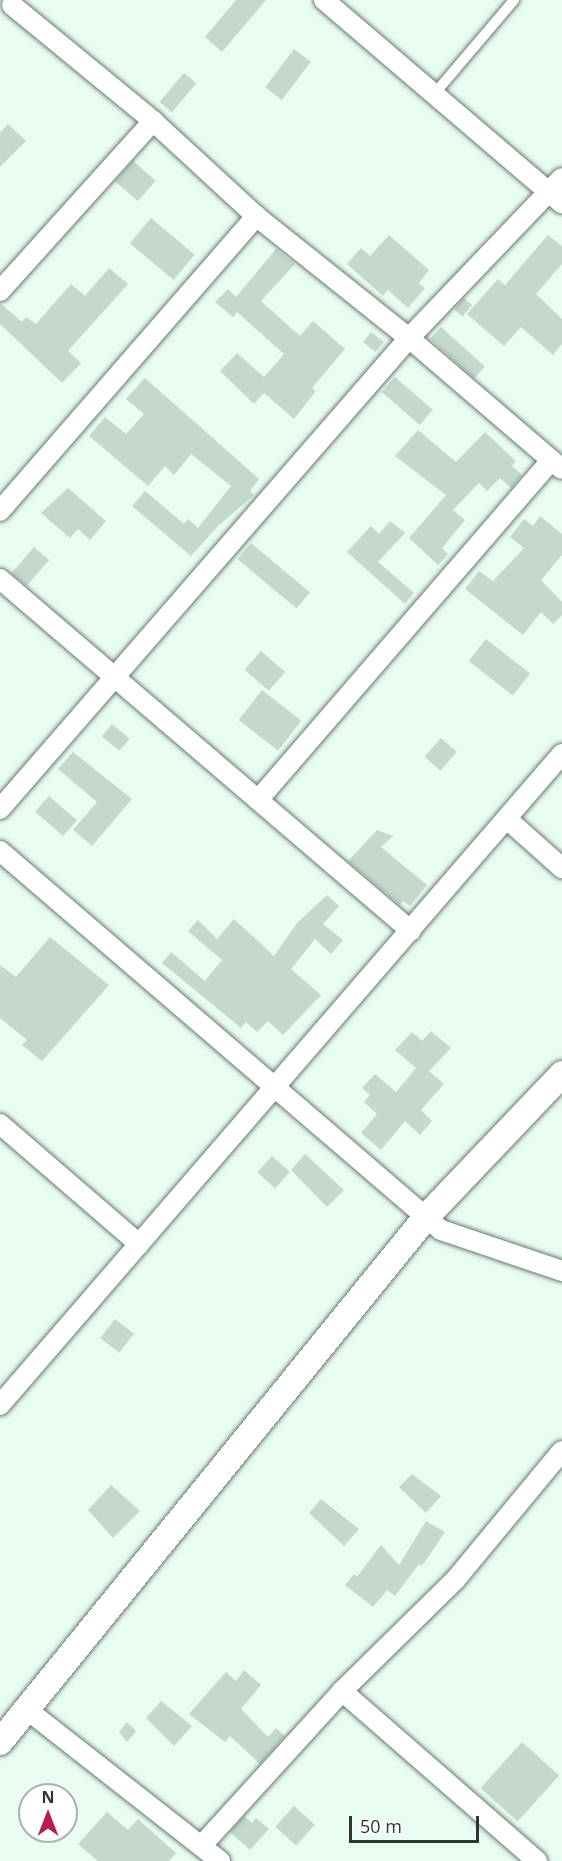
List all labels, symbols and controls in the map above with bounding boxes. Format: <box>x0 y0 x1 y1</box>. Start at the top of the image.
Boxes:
north arrow <box>18 1783 78 1843</box>
text: N <box>41 1786 55 1808</box>
scale bar <box>352 1804 482 1842</box>
text: 50 m <box>360 1814 402 1838</box>

